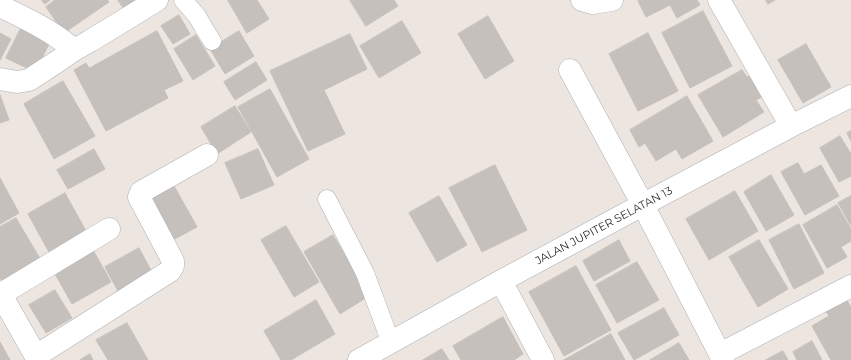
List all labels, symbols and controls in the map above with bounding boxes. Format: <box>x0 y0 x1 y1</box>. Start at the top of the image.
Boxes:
street label: JALAN JUPITER SELATAN 13 <box>533 184 675 268</box>

